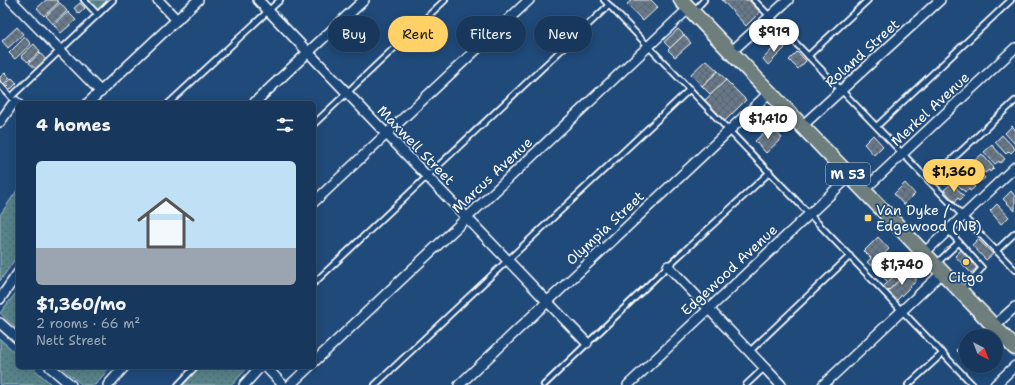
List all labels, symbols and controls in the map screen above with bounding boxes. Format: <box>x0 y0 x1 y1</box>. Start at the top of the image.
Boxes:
street label: Roland Street <box>821 15 903 91</box>
chip: Buy <box>328 16 380 52</box>
chip: Rent <box>388 16 448 52</box>
chip: Filters <box>456 16 526 52</box>
chip: New <box>534 16 592 52</box>
pin: $919 <box>750 19 798 53</box>
text: $919 <box>758 23 790 40</box>
street label: Merkel Avenue <box>887 68 973 150</box>
street label: Maxwell Street <box>373 101 459 189</box>
pin: $1,410 <box>735 106 801 140</box>
text: $1,410 <box>748 110 788 127</box>
text: 4 homes <box>36 114 111 136</box>
icon: filters <box>274 114 296 136</box>
street label: Marcus Avenue <box>448 133 536 217</box>
pin: $1,360 <box>921 159 987 193</box>
road number: M 53 <box>826 163 870 185</box>
text: $1,360 <box>932 163 976 180</box>
icon: home <box>130 187 202 259</box>
street label: Olympia Street <box>562 187 648 269</box>
place label: Van Dyke / Edgewood (NB) <box>876 201 982 235</box>
marker: Van Dyke / Edgewood (NB) <box>863 213 873 223</box>
street label: Edgewood Avenue <box>677 221 781 319</box>
pin: $1,740 <box>869 252 935 286</box>
text: $1,740 <box>880 256 924 273</box>
marker: Citgo <box>961 257 971 267</box>
place label: Citgo <box>949 268 983 286</box>
text: $1,360/mo <box>36 293 126 315</box>
text: 2 rooms · 66 m² <box>36 315 140 332</box>
north arrow <box>959 329 1003 373</box>
map controls <box>959 329 1003 373</box>
text: Nett Street <box>36 332 107 349</box>

